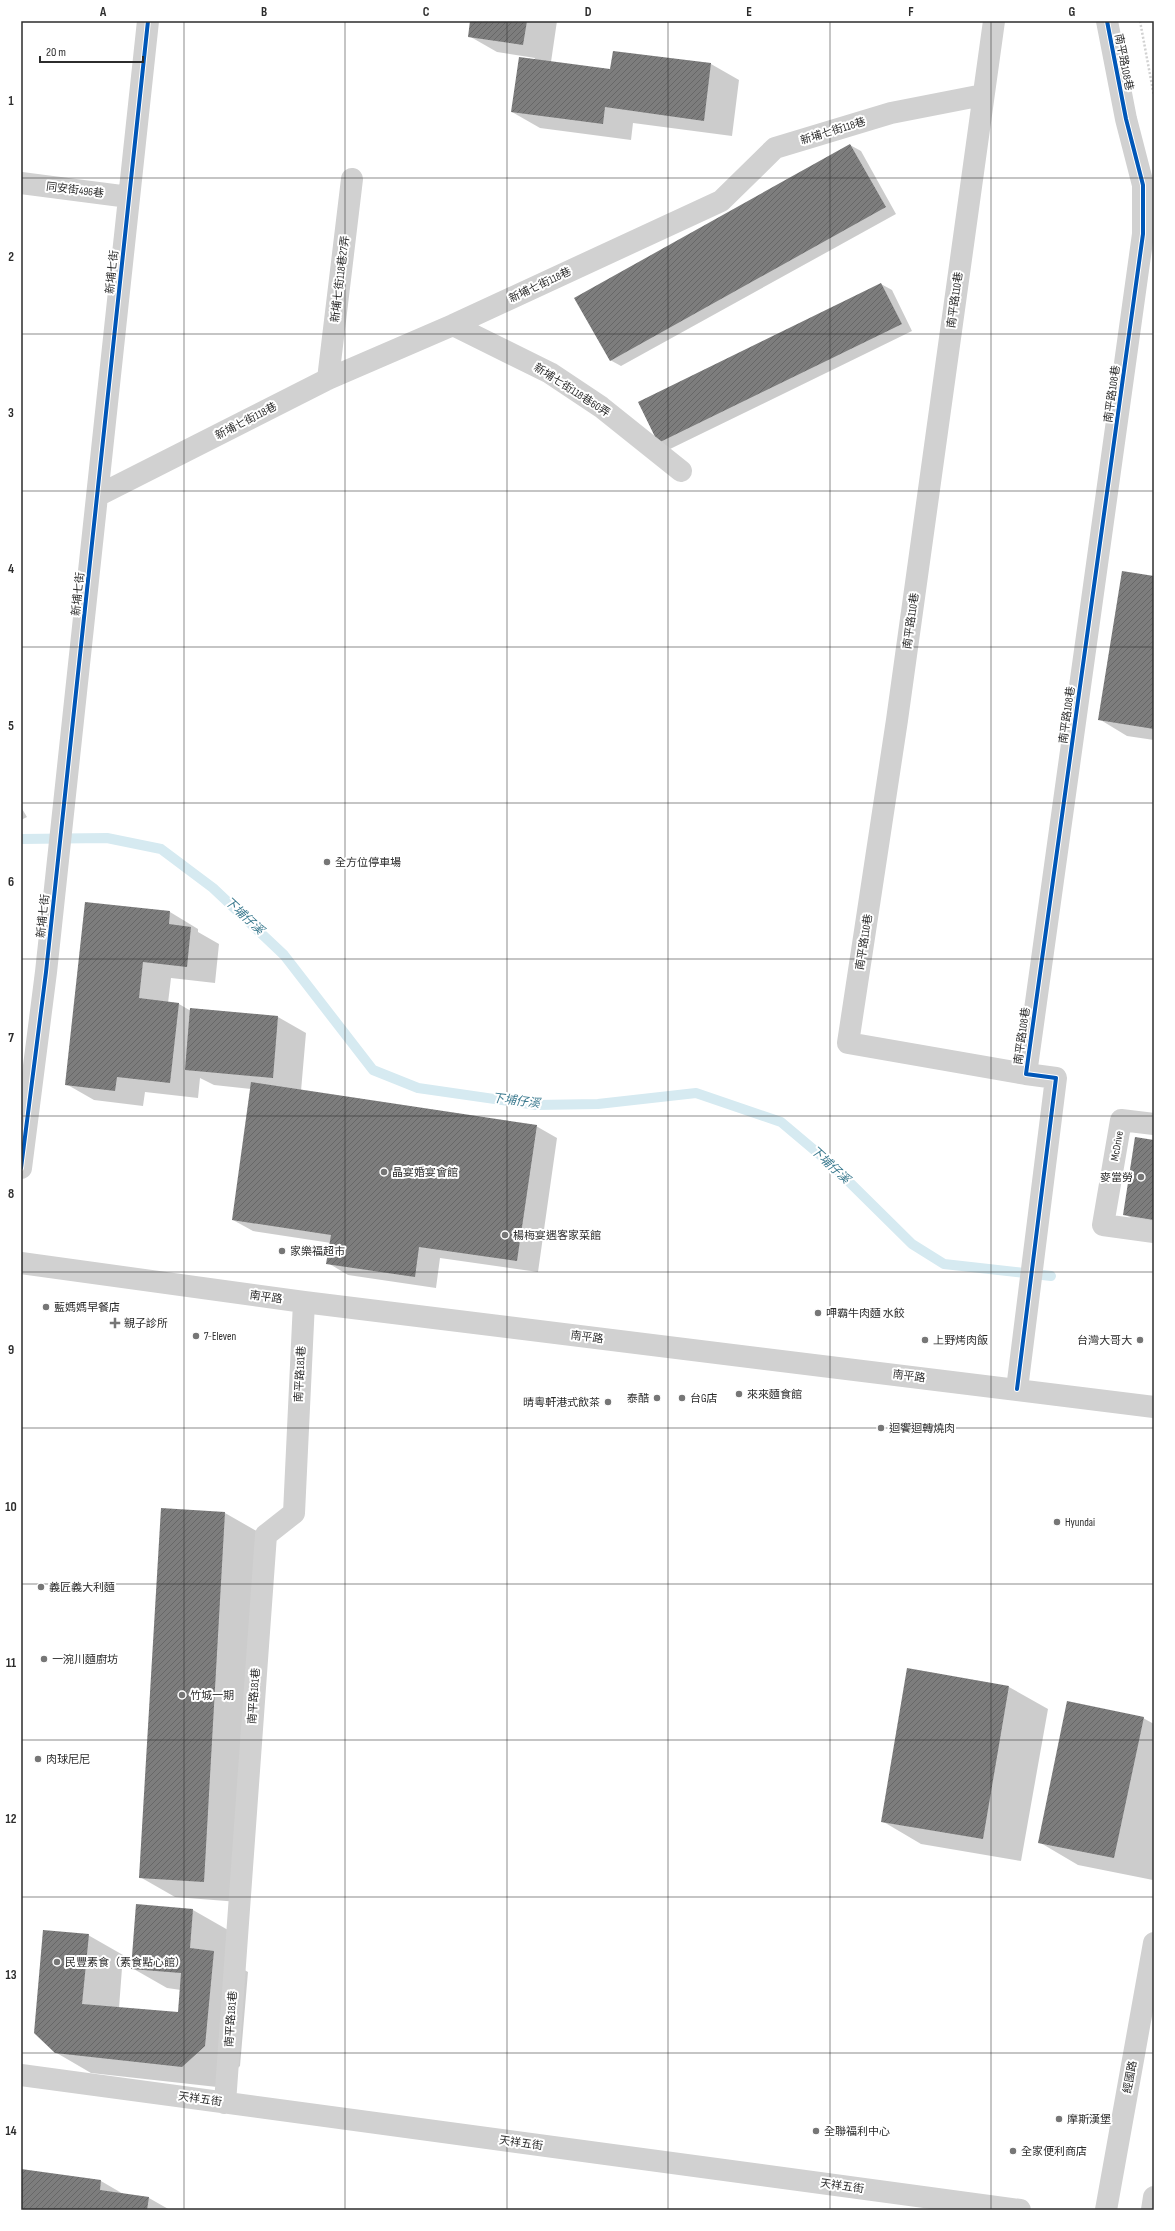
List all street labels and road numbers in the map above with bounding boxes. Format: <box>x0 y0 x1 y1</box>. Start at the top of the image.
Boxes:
street label: 南平路108巷 <box>1112 32 1136 92</box>
street label: 新埔七街118巷 <box>799 115 867 147</box>
street label: 同安街496巷 <box>45 180 105 200</box>
street label: 新埔七街118巷27弄 <box>328 235 352 323</box>
street label: 新埔七街 <box>103 249 121 295</box>
street label: 新埔七街118巷 <box>507 265 573 305</box>
street label: 南平路110巷 <box>945 271 965 329</box>
street label: 新埔七街118巷60弄 <box>531 361 613 419</box>
street label: 南平路108巷 <box>1102 365 1122 423</box>
street label: 新埔七街118巷 <box>213 400 279 442</box>
street label: 新埔七街 <box>69 571 87 617</box>
street label: 南平路110巷 <box>901 592 921 650</box>
street label: 南平路108巷 <box>1057 686 1077 744</box>
street label: 新埔七街 <box>34 893 52 939</box>
street label: 南平路110巷 <box>853 913 875 971</box>
street label: 南平路108巷 <box>1012 1007 1032 1065</box>
street label: McDrive <box>1108 1130 1126 1162</box>
street label: 南平路 <box>249 1288 283 1306</box>
street label: 南平路 <box>570 1329 604 1345</box>
street label: 南平路181巷 <box>292 1345 308 1403</box>
street label: 南平路 <box>892 1368 926 1384</box>
street label: 南平路181巷 <box>246 1667 262 1725</box>
street label: 南平路181巷 <box>223 1990 239 2048</box>
street label: 經國路 <box>1121 2060 1139 2094</box>
street label: 天祥五街 <box>177 2090 223 2108</box>
street label: 天祥五街 <box>498 2134 544 2152</box>
street label: 天祥五街 <box>819 2177 865 2195</box>

